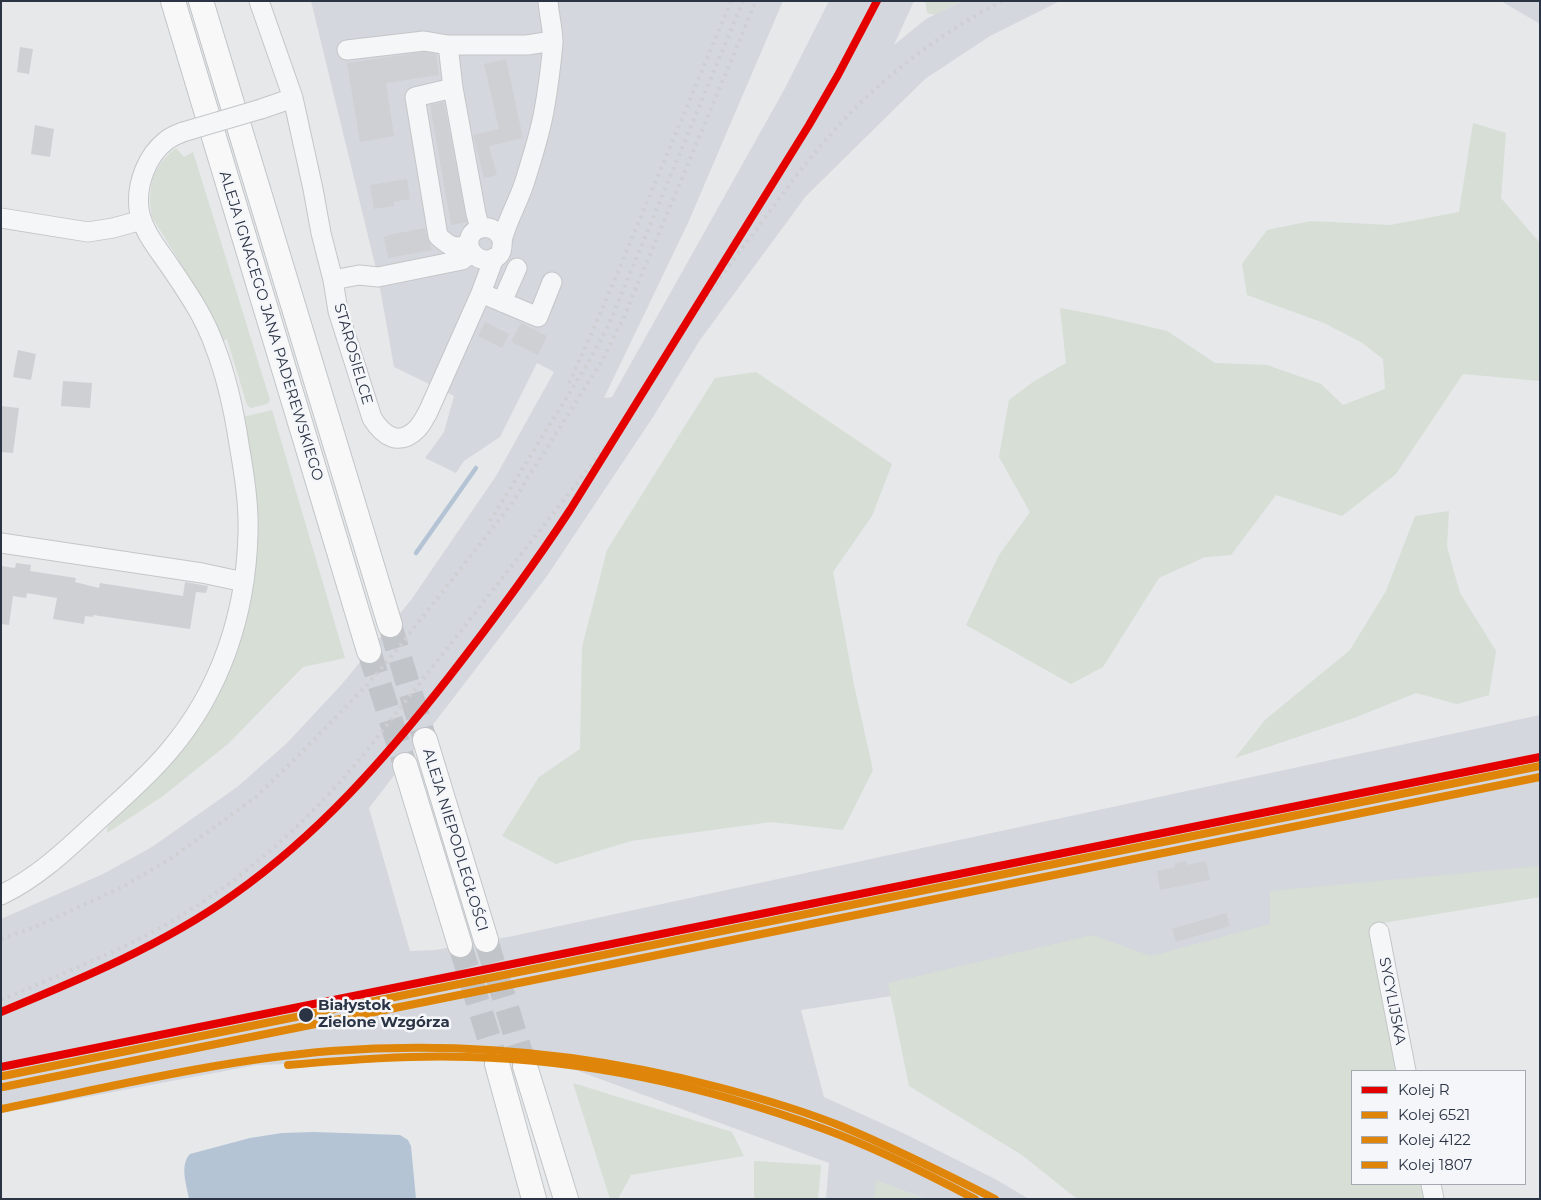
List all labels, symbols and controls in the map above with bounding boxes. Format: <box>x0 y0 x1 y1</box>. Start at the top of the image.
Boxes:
street label: ALEJA IGNACEGO JANA PADEREWSKIEGO <box>215 169 327 483</box>
street label: STAROSIELCE <box>330 301 376 407</box>
street label: ALEJA NIEPODLEGŁOŚCI <box>419 746 491 934</box>
street label: SYCYLIJSKA <box>1375 956 1409 1046</box>
place label: Białystok Zielone Wzgórza <box>318 997 450 1032</box>
marker: Białystok Zielone Wzgórza <box>297 1006 315 1024</box>
legend <box>1351 1070 1526 1185</box>
text: Kolej R <box>1398 1080 1450 1099</box>
text: Kolej 6521 <box>1398 1105 1470 1124</box>
text: Kolej 4122 <box>1398 1130 1471 1149</box>
text: Kolej 1807 <box>1398 1155 1472 1174</box>

